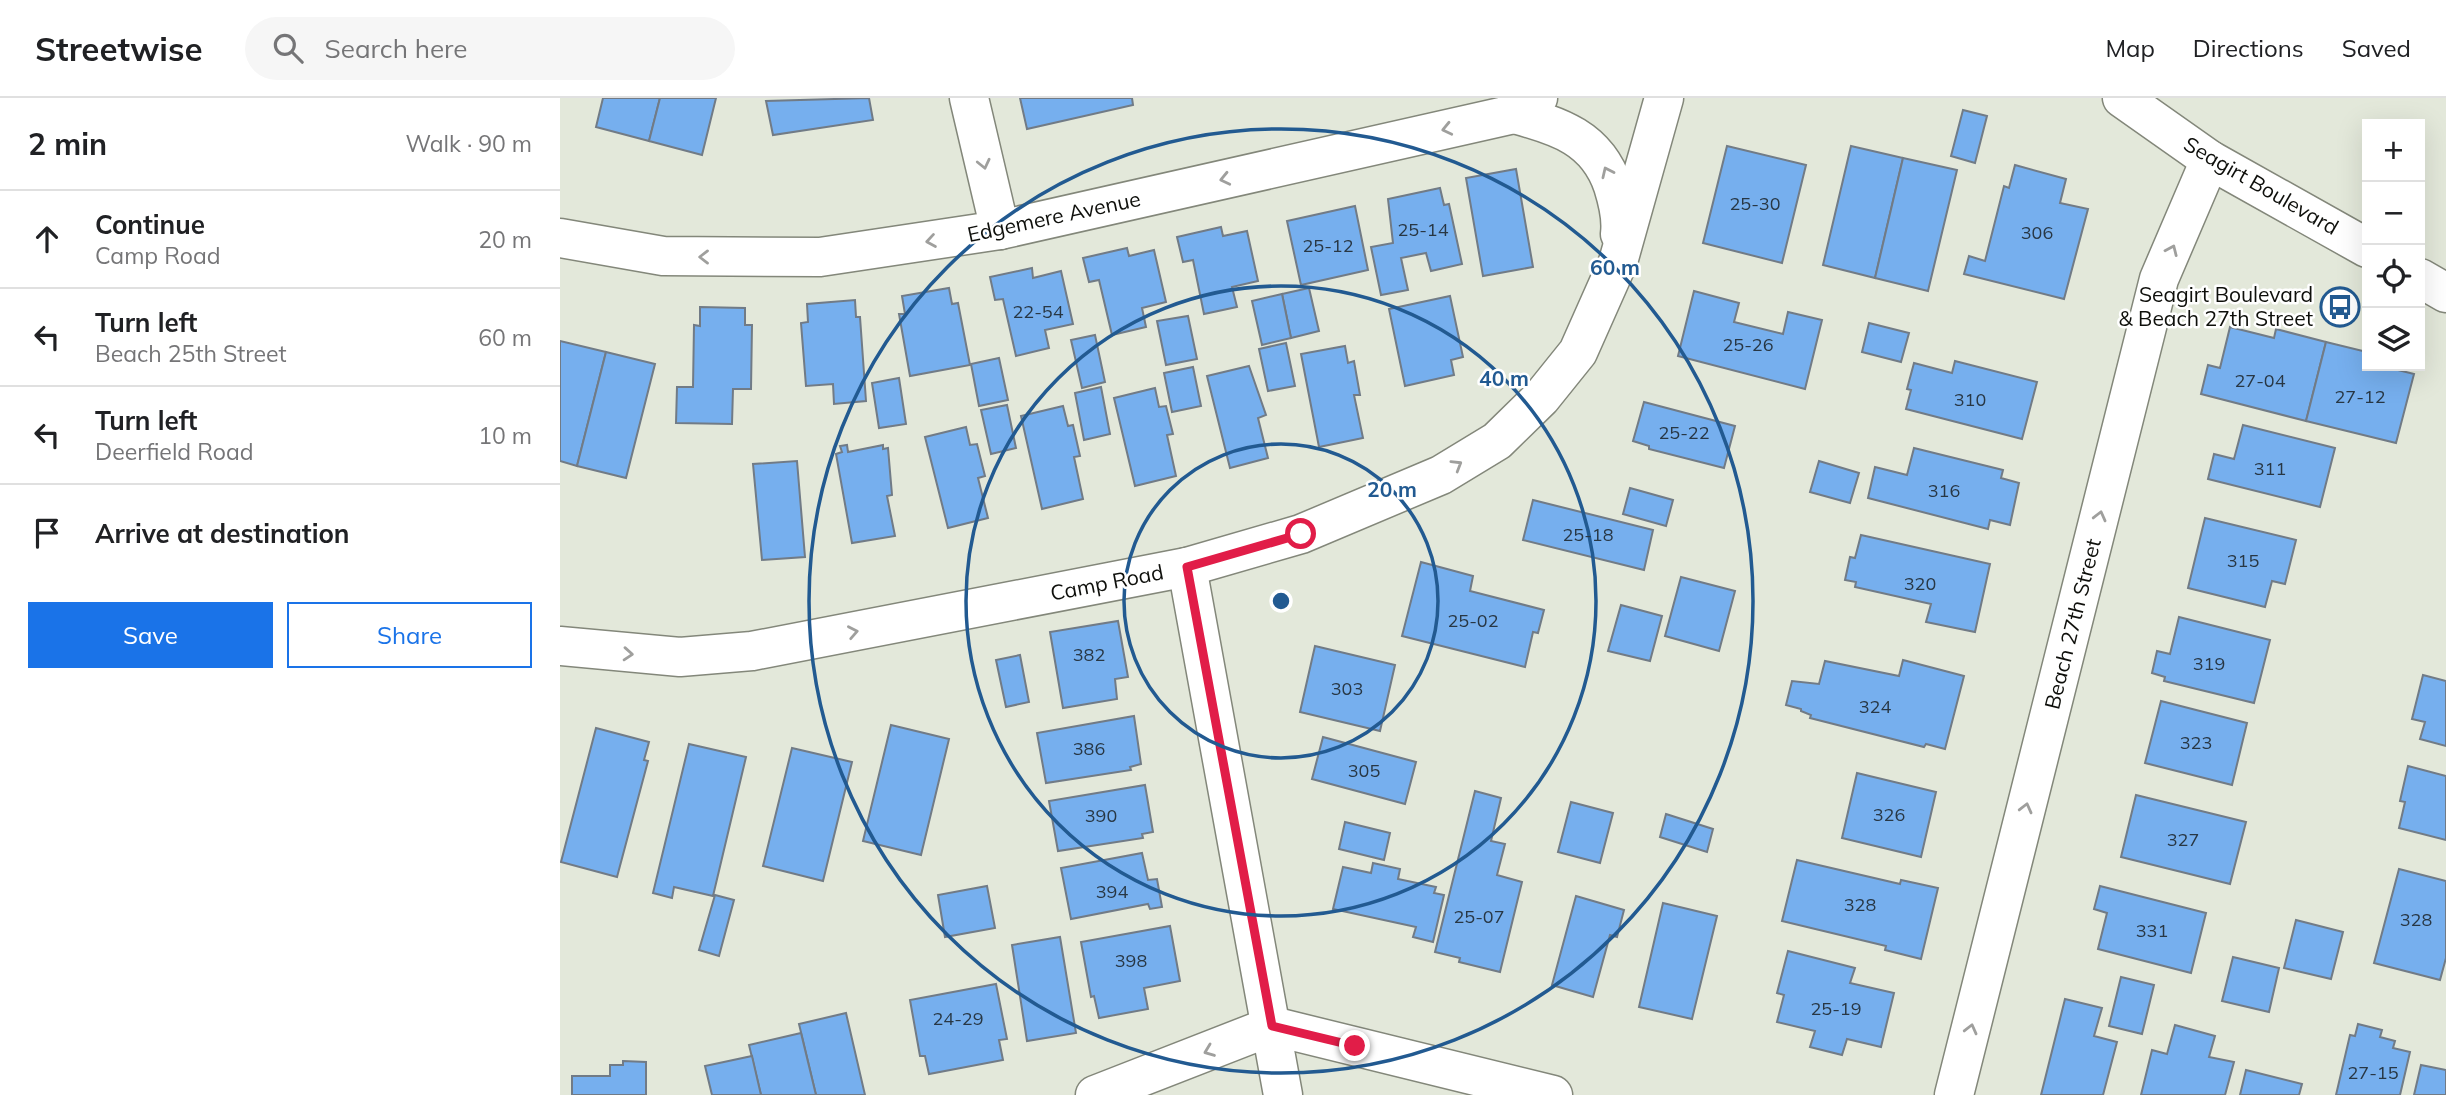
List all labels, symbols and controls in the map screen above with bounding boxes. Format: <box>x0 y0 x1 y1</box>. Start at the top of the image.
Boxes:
search box <box>245 17 735 80</box>
text: Streetwise <box>35 28 203 69</box>
icon: search <box>269 29 307 67</box>
text: Search here <box>325 32 467 65</box>
text: Map <box>2105 33 2155 63</box>
text: Directions <box>2193 33 2304 63</box>
text: Saved <box>2342 33 2411 63</box>
map controls <box>2362 119 2425 371</box>
button: + <box>2362 119 2425 182</box>
one-way arrow <box>1441 121 1453 135</box>
text: 2 min <box>28 125 107 163</box>
text: Walk · 90 m <box>406 129 532 158</box>
street label: Seagirt Boulevard <box>2180 130 2343 240</box>
one-way arrow <box>976 158 991 170</box>
one-way arrow <box>1601 167 1615 179</box>
one-way arrow <box>1219 171 1231 186</box>
button: − <box>2362 182 2425 245</box>
street label: Edgemere Avenue <box>965 185 1143 247</box>
house number: 25-30 <box>1730 192 1780 215</box>
text: Continue <box>95 208 205 241</box>
house number: 25-14 <box>1398 218 1449 241</box>
icon: ahead <box>28 220 66 258</box>
house number: 306 <box>2021 221 2053 244</box>
text: 20 m <box>478 225 532 254</box>
one-way arrow <box>925 233 937 248</box>
house number: 25-12 <box>1303 234 1353 257</box>
text: Camp Road <box>95 241 221 270</box>
one-way arrow <box>2164 245 2178 257</box>
button: locate <box>2362 245 2425 308</box>
one-way arrow <box>699 249 709 265</box>
text: 60 m <box>1590 254 1640 280</box>
place label: Seagirt Boulevard & Beach 27th Street <box>2119 281 2313 331</box>
bus stop icon: Seagirt Boulevard & Beach 27th Street <box>2319 286 2361 328</box>
house number: 22-54 <box>1013 300 1064 323</box>
text: Turn left <box>95 306 197 339</box>
button: layers <box>2362 308 2425 371</box>
icon: left <box>28 318 66 356</box>
text: 60 m <box>478 323 532 352</box>
house number: 25-26 <box>1723 333 1773 356</box>
text: Beach 25th Street <box>95 339 287 368</box>
text: 40 m <box>1479 365 1529 391</box>
house number: 27-04 <box>2235 369 2286 392</box>
house number: 27-12 <box>2335 385 2385 408</box>
house number: 310 <box>1954 388 1986 411</box>
text: Turn left <box>95 404 197 437</box>
icon: left <box>28 416 66 454</box>
text: 10 m <box>478 421 532 450</box>
house number: 25-22 <box>1659 421 1709 444</box>
text: Deerfield Road <box>95 437 254 466</box>
house number: 311 <box>2254 457 2286 480</box>
one-way arrow <box>1449 460 1462 473</box>
text: 20 m <box>1367 476 1417 502</box>
house number: 316 <box>1928 479 1960 502</box>
one-way arrow <box>2092 510 2106 522</box>
icon: arrive <box>28 514 66 552</box>
text: Arrive at destination <box>95 517 350 550</box>
route start <box>1285 518 1316 549</box>
house number: 25-18 <box>1563 523 1613 546</box>
street label: Beach 27th Street <box>2038 536 2106 712</box>
house number: 315 <box>2227 549 2259 572</box>
street label: Camp Road <box>1048 558 1166 606</box>
house number: 320 <box>1904 572 1936 595</box>
centre of rings <box>1269 589 1293 613</box>
button: Save <box>28 602 273 668</box>
button: Share <box>287 602 532 668</box>
house number: 25-02 <box>1448 609 1498 632</box>
one-way arrow <box>847 625 859 640</box>
house number: 382 <box>1073 643 1105 666</box>
one-way arrow <box>622 646 633 661</box>
house number: 319 <box>2193 652 2225 675</box>
house number: 303 <box>1331 677 1363 700</box>
house number: 324 <box>1859 695 1891 718</box>
house number: 323 <box>2180 731 2212 754</box>
house number: 386 <box>1073 737 1105 760</box>
house number: 305 <box>1348 759 1380 782</box>
one-way arrow <box>2018 802 2032 814</box>
house number: 326 <box>1873 803 1905 826</box>
house number: 390 <box>1085 804 1117 827</box>
house number: 327 <box>2167 828 2199 851</box>
house number: 394 <box>1096 880 1128 903</box>
house number: 328 <box>1844 893 1876 916</box>
house number: 25-07 <box>1454 905 1504 928</box>
house number: 328 <box>2400 908 2432 931</box>
house number: 331 <box>2136 919 2168 942</box>
house number: 398 <box>1115 949 1147 972</box>
house number: 25-19 <box>1811 997 1861 1020</box>
house number: 24-29 <box>933 1007 983 1030</box>
one-way arrow <box>1963 1023 1977 1035</box>
route end <box>1339 1030 1370 1061</box>
one-way arrow <box>1203 1042 1215 1056</box>
house number: 27-15 <box>2348 1061 2399 1084</box>

